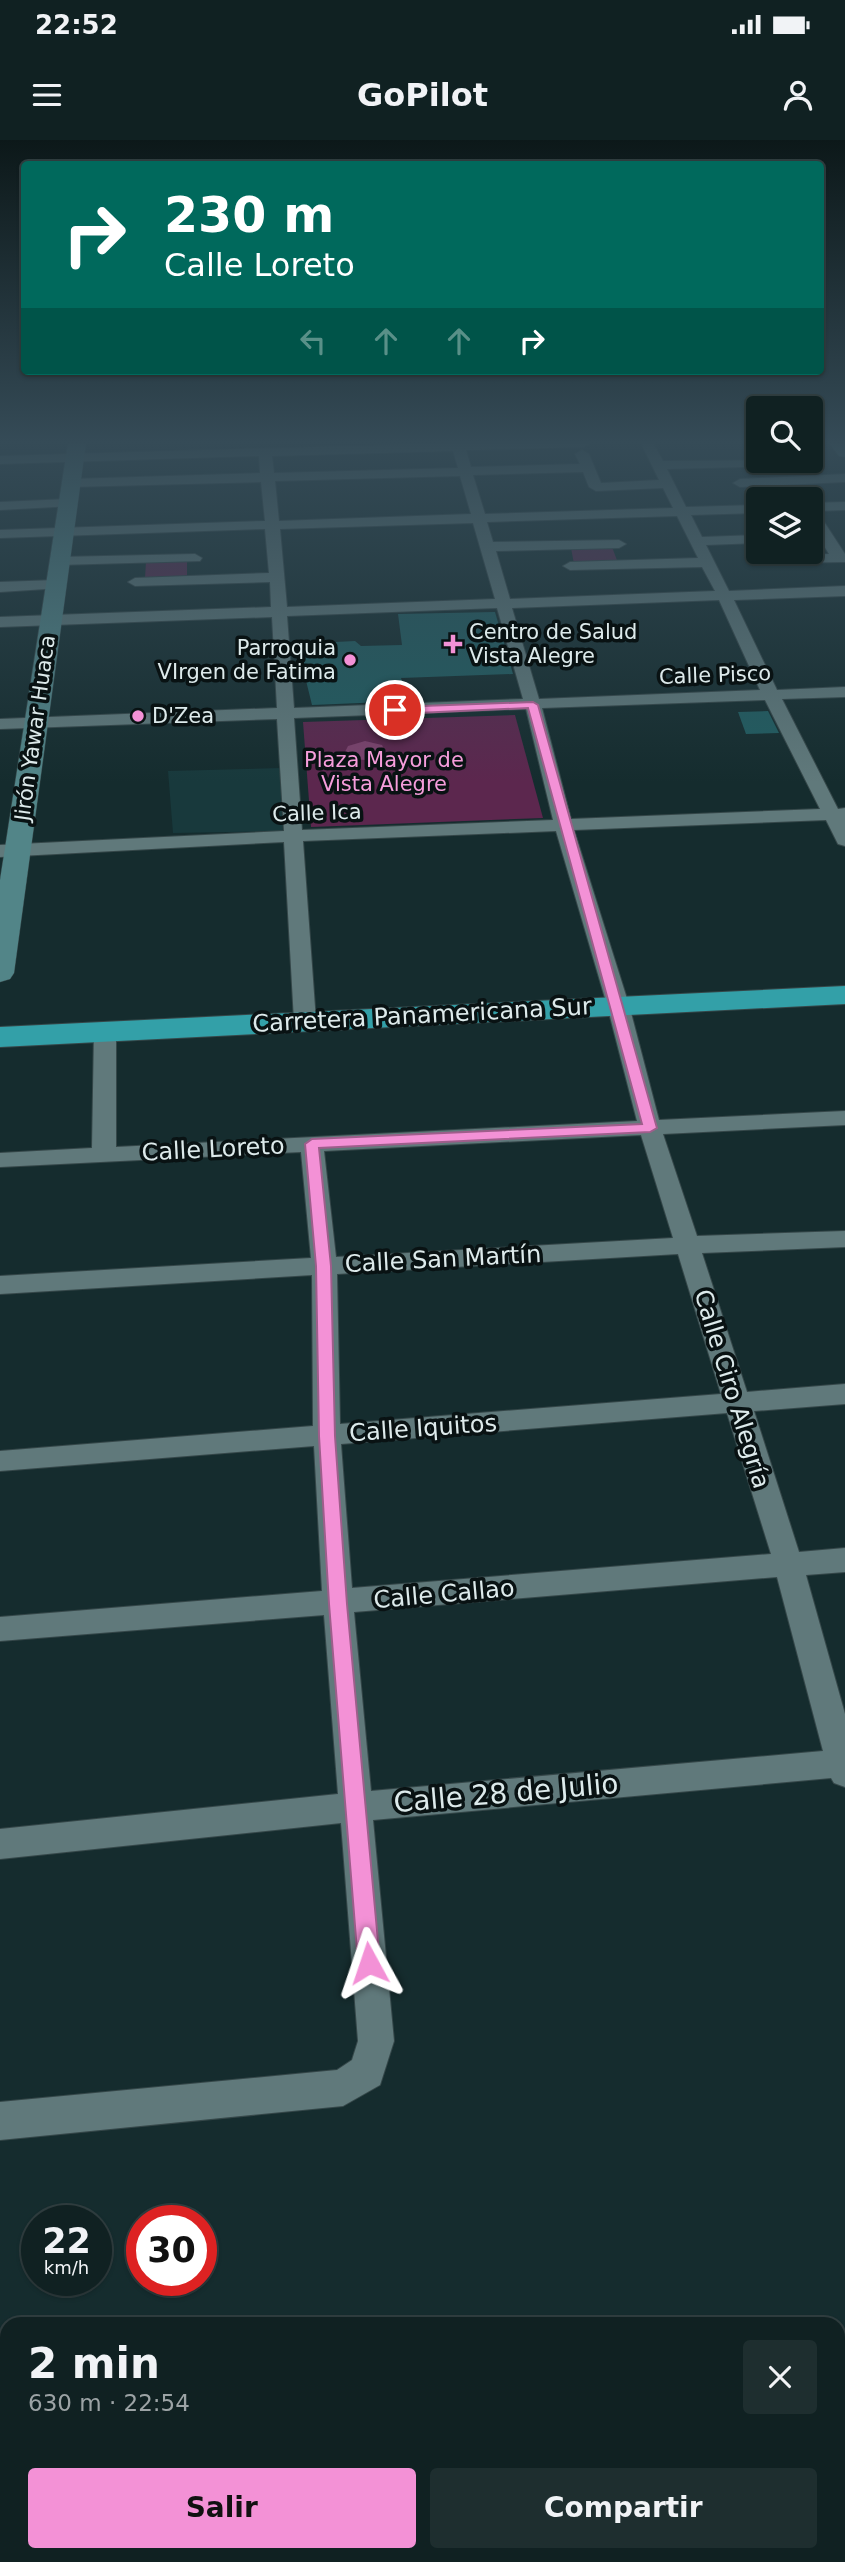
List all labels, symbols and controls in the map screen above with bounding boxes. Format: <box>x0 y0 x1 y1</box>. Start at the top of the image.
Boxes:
text: 22:52 <box>35 10 118 40</box>
icon: menu <box>28 76 66 114</box>
text: GoPilot <box>357 76 488 114</box>
icon: person <box>779 76 817 114</box>
text: 230 m <box>164 187 334 244</box>
icon: right <box>49 189 140 280</box>
text: Calle Loreto <box>164 246 355 284</box>
icon: left <box>294 322 332 360</box>
icon: ahead <box>367 322 405 360</box>
icon: ahead <box>440 322 478 360</box>
icon: right <box>513 322 551 360</box>
map controls <box>746 396 823 564</box>
button: search <box>746 396 823 473</box>
button: layers <box>746 487 823 564</box>
place label: Centro de Salud Vista Alegre <box>469 620 637 668</box>
street label: Jirón Yawar Huaca <box>10 633 60 825</box>
marker: Centro de Salud Vista Alegre <box>443 634 463 654</box>
place label: Parroquia VIrgen de Fatima <box>158 636 336 684</box>
marker: Parroquia VIrgen de Fatima <box>342 652 358 668</box>
street label: Calle Pisco <box>659 661 771 689</box>
pin <box>365 680 425 740</box>
icon: arrive <box>376 691 414 729</box>
place label: D'Zea <box>152 704 214 728</box>
marker: D'Zea <box>130 708 146 724</box>
park label: Plaza Mayor de Vista Alegre <box>304 748 464 796</box>
street label: Calle Ica <box>272 799 362 827</box>
street label: Carretera Panamericana Sur <box>252 992 593 1038</box>
street label: Calle Loreto <box>141 1131 285 1167</box>
street label: Calle San Martín <box>344 1240 542 1278</box>
street label: Calle Ciro Alegría <box>688 1286 776 1492</box>
street label: Calle Iquitos <box>348 1409 498 1447</box>
street label: Calle Callao <box>372 1574 516 1614</box>
street label: Calle 28 de Julio <box>392 1767 620 1819</box>
position arrow <box>332 1926 406 2000</box>
speed limit sign: 30 <box>126 2205 217 2296</box>
text: 22 <box>42 2221 91 2261</box>
text: km/h <box>44 2257 89 2278</box>
text: 2 min <box>28 2339 160 2388</box>
button: close <box>743 2340 817 2414</box>
text: 630 m · 22:54 <box>28 2390 190 2416</box>
button: Salir <box>28 2468 416 2548</box>
button: Compartir <box>430 2468 817 2548</box>

